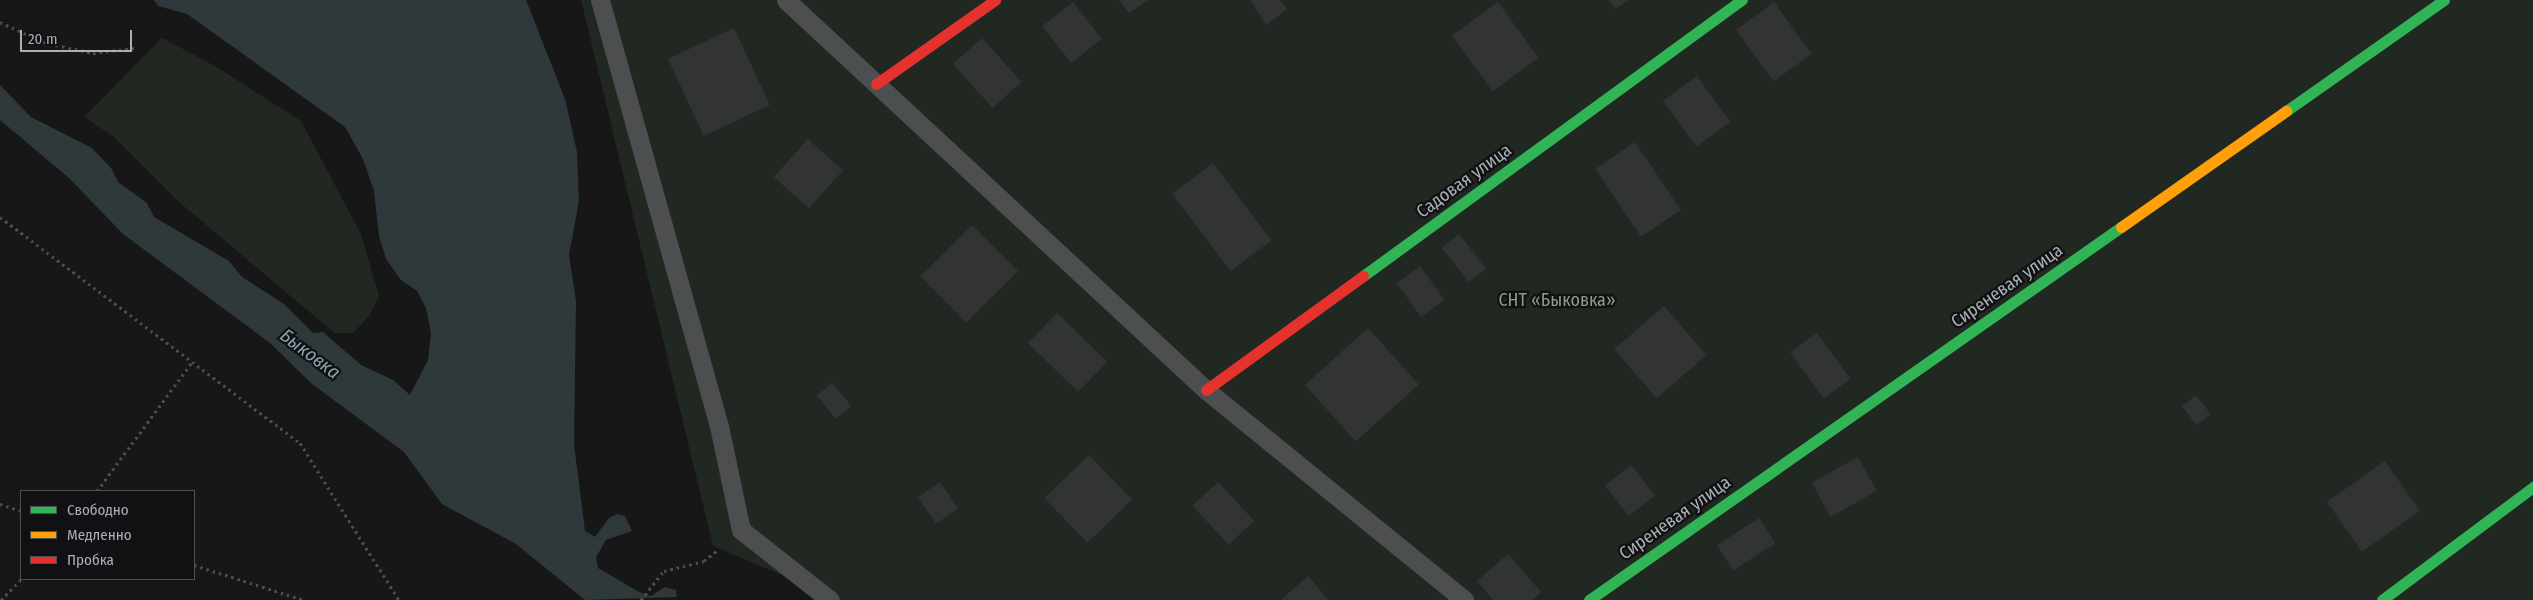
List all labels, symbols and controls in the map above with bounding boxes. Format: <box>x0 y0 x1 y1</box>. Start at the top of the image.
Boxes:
scale bar <box>22 20 135 52</box>
text: 20 m <box>28 30 58 48</box>
street label: Садовая улица <box>1412 139 1516 223</box>
street label: Сиреневая улица <box>1947 239 2067 333</box>
park label: СНТ «Быковка» <box>1498 289 1616 311</box>
water label: Быковка <box>275 324 345 384</box>
street label: Сиреневая улица <box>1615 471 1735 565</box>
legend <box>20 490 195 580</box>
text: Свободно <box>67 501 129 519</box>
text: Медленно <box>67 526 132 544</box>
text: Пробка <box>67 551 114 569</box>

